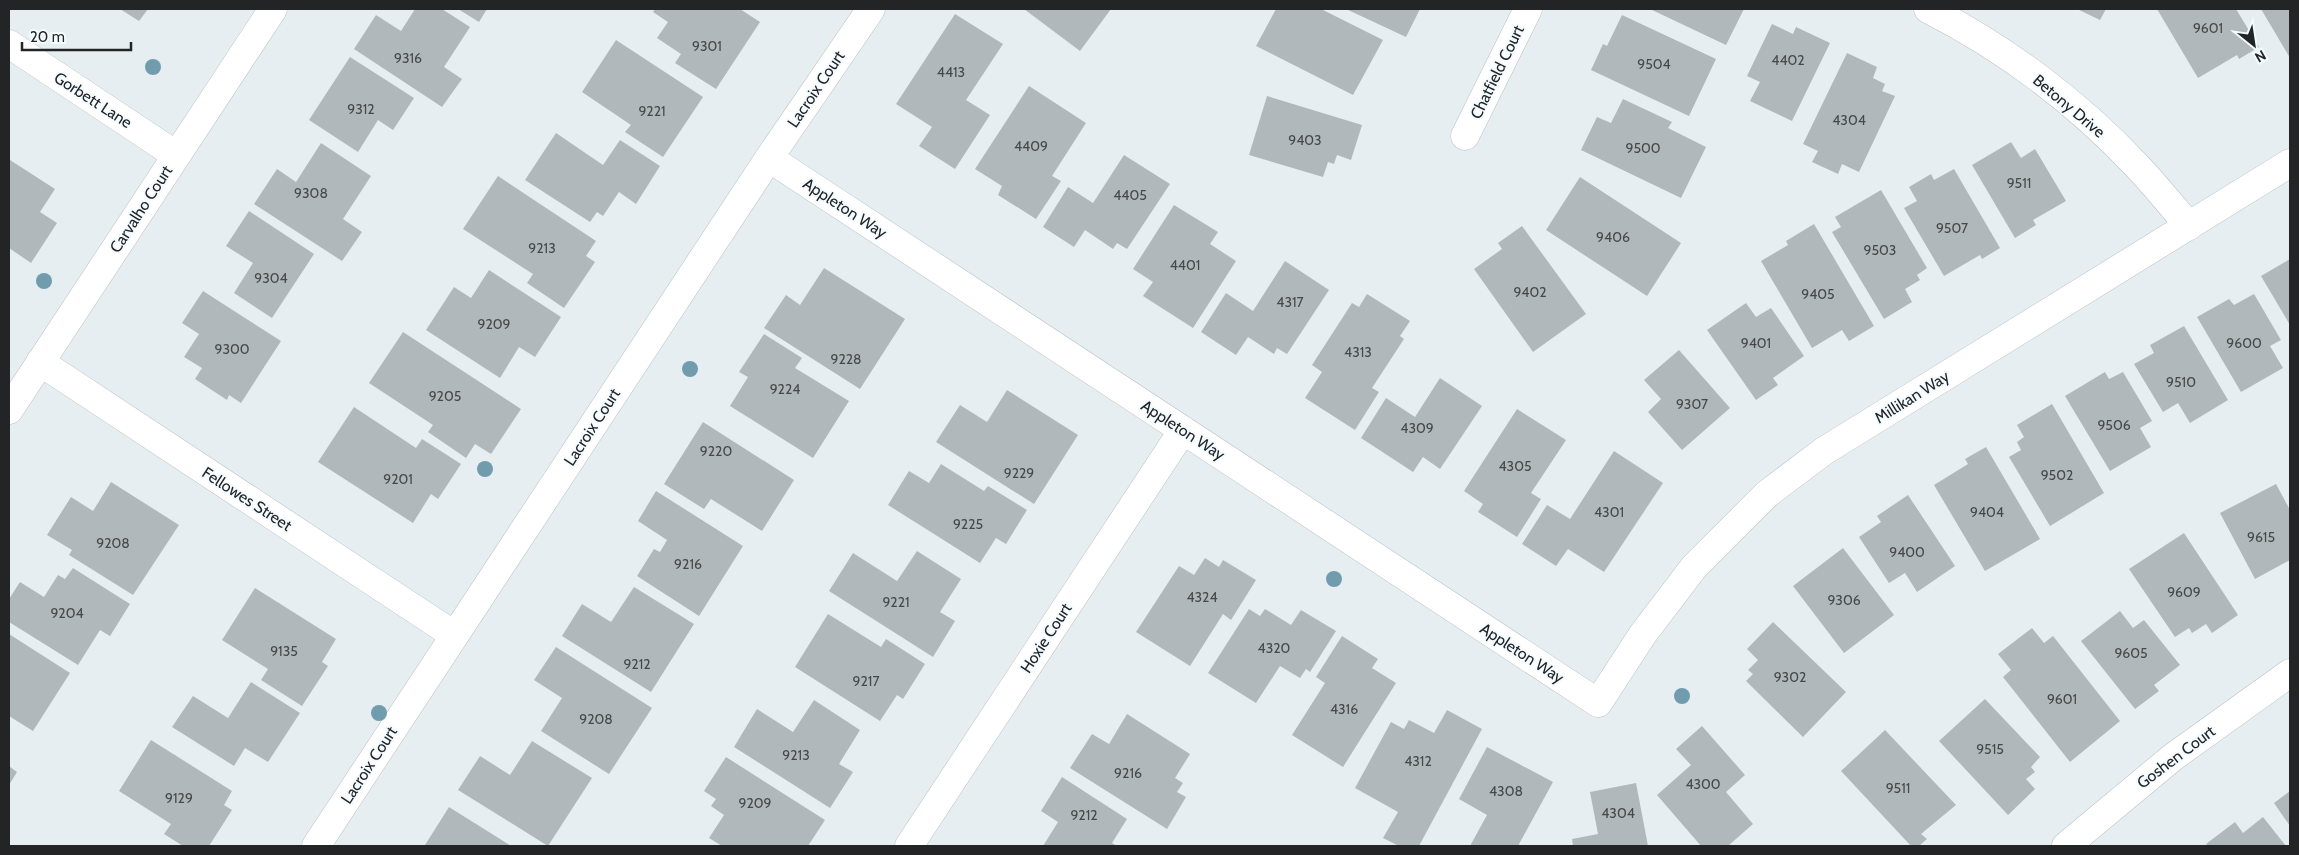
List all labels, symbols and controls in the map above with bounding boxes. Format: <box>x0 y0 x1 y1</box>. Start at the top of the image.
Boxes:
house number: 9601 <box>2193 19 2223 37</box>
scale bar <box>22 20 131 52</box>
north arrow <box>2229 20 2279 70</box>
street label: Chatfield Court <box>1466 22 1528 122</box>
text: 20 m <box>30 28 65 46</box>
house number: 9301 <box>692 37 722 55</box>
text: N <box>2252 46 2269 67</box>
street label: Lacroix Court <box>783 47 849 131</box>
house number: 9316 <box>394 49 422 67</box>
house number: 4402 <box>1771 51 1805 69</box>
house number: 9504 <box>1637 55 1671 73</box>
house number: 4413 <box>937 63 965 81</box>
street label: Gorbett Lane <box>51 68 135 132</box>
street label: Betony Drive <box>2029 70 2109 142</box>
house number: 9312 <box>347 100 375 118</box>
house number: 9221 <box>638 102 666 120</box>
house number: 4304 <box>1832 111 1866 129</box>
house number: 9403 <box>1288 131 1322 149</box>
house number: 4409 <box>1014 137 1048 155</box>
house number: 9500 <box>1625 139 1661 157</box>
street label: Carvalho Court <box>106 161 177 256</box>
street label: Appleton Way <box>799 174 891 242</box>
house number: 9511 <box>2007 174 2031 192</box>
house number: 9308 <box>294 184 328 202</box>
house number: 4405 <box>1113 186 1147 204</box>
house number: 9507 <box>1936 219 1968 237</box>
house number: 9406 <box>1596 228 1630 246</box>
house number: 9213 <box>528 239 556 257</box>
house number: 9503 <box>1864 241 1896 259</box>
house number: 4401 <box>1170 256 1200 274</box>
house number: 9304 <box>254 269 288 287</box>
house number: 9402 <box>1513 283 1547 301</box>
house number: 9405 <box>1801 285 1835 303</box>
house number: 4317 <box>1276 293 1304 311</box>
house number: 9209 <box>477 315 511 333</box>
house number: 9401 <box>1741 334 1771 352</box>
house number: 9600 <box>2226 334 2262 352</box>
house number: 9300 <box>214 340 250 358</box>
house number: 4313 <box>1344 343 1372 361</box>
house number: 9228 <box>830 350 862 368</box>
street label: Millikan Way <box>1871 367 1953 427</box>
house number: 9510 <box>2166 373 2196 391</box>
house number: 9224 <box>770 380 800 398</box>
street label: Lacroix Court <box>560 384 624 469</box>
house number: 9205 <box>429 387 461 405</box>
house number: 9307 <box>1676 395 1708 413</box>
street label: Appleton Way <box>1137 396 1229 464</box>
house number: 9506 <box>2097 416 2131 434</box>
house number: 4309 <box>1400 419 1434 437</box>
house number: 9220 <box>700 442 732 460</box>
house number: 4305 <box>1498 457 1532 475</box>
street label: Fellowes Street <box>199 463 296 535</box>
house number: 9229 <box>1004 464 1034 482</box>
house number: 9502 <box>2041 466 2073 484</box>
house number: 9201 <box>383 470 413 488</box>
house number: 4301 <box>1594 503 1624 521</box>
house number: 9404 <box>1970 503 2004 521</box>
house number: 9225 <box>953 515 983 533</box>
house number: 9615 <box>2247 528 2275 546</box>
house number: 9208 <box>96 534 130 552</box>
house number: 9400 <box>1889 543 1925 561</box>
house number: 9216 <box>674 555 702 573</box>
house number: 9609 <box>2167 583 2201 601</box>
house number: 4324 <box>1186 588 1218 606</box>
house number: 9306 <box>1827 591 1861 609</box>
house number: 9221 <box>882 593 910 611</box>
street label: Hoxie Court <box>1016 599 1076 677</box>
house number: 9204 <box>50 604 84 622</box>
street label: Appleton Way <box>1476 619 1568 687</box>
house number: 4320 <box>1258 639 1291 657</box>
house number: 9135 <box>270 642 298 660</box>
house number: 9605 <box>2114 644 2148 662</box>
house number: 9212 <box>623 655 651 673</box>
house number: 9302 <box>1774 668 1806 686</box>
house number: 9217 <box>853 672 879 690</box>
house number: 9601 <box>2047 690 2077 708</box>
house number: 4316 <box>1330 700 1358 718</box>
house number: 9208 <box>579 710 613 728</box>
street label: Goshen Court <box>2133 721 2219 793</box>
street label: Lacroix Court <box>337 722 401 807</box>
house number: 9515 <box>1976 740 2004 758</box>
house number: 9213 <box>782 746 810 764</box>
house number: 4312 <box>1404 752 1432 770</box>
house number: 9216 <box>1114 764 1142 782</box>
house number: 4300 <box>1685 775 1721 793</box>
house number: 9511 <box>1886 779 1910 797</box>
house number: 4308 <box>1489 782 1523 800</box>
house number: 9129 <box>165 789 193 807</box>
house number: 9209 <box>738 794 772 812</box>
house number: 4304 <box>1601 804 1635 822</box>
house number: 9212 <box>1070 806 1098 824</box>

